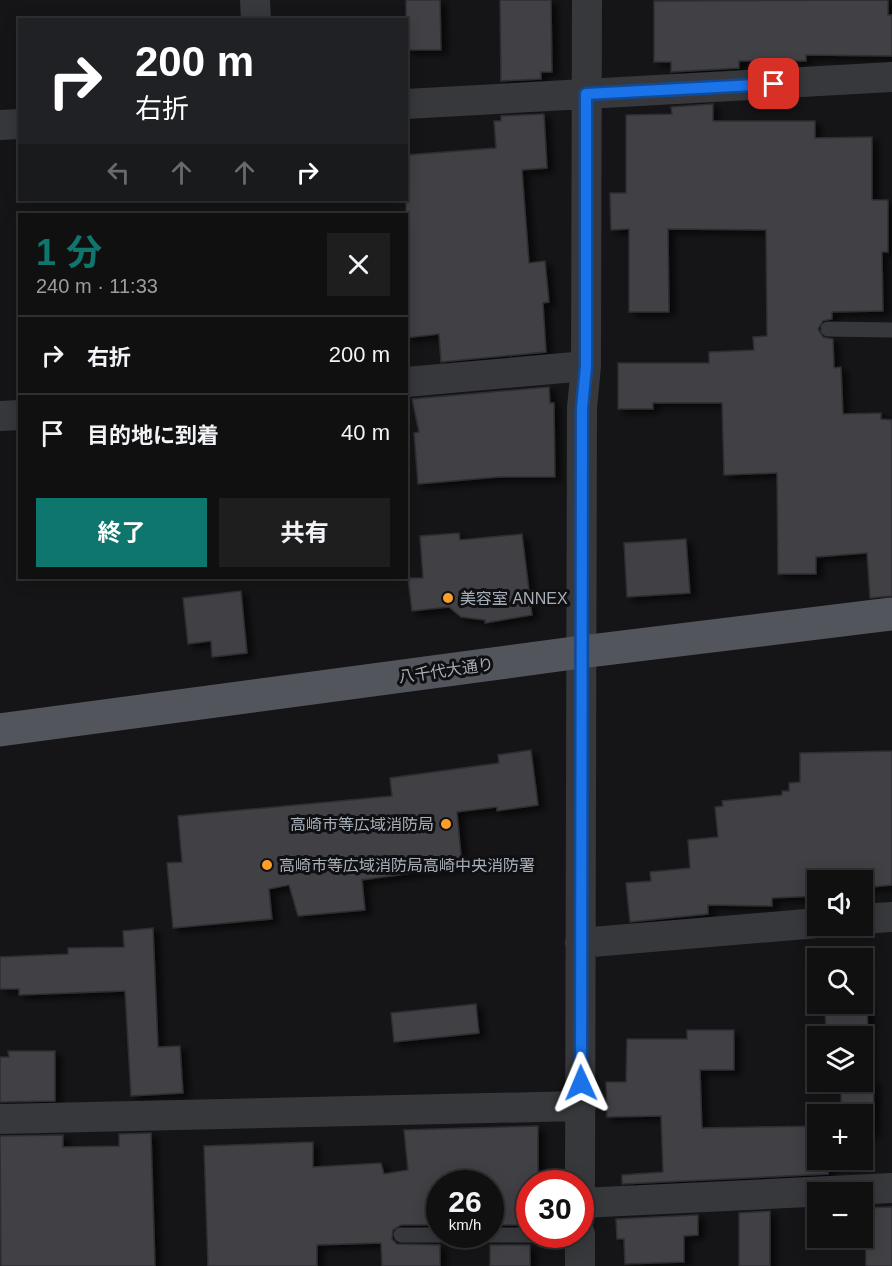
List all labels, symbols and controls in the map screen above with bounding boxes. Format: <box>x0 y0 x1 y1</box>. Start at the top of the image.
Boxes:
text: 200 m <box>135 38 254 85</box>
icon: right <box>36 42 114 120</box>
pin <box>748 58 799 109</box>
icon: arrive <box>757 67 790 100</box>
text: 右折 <box>135 94 189 124</box>
icon: left <box>102 156 135 189</box>
icon: ahead <box>165 156 198 189</box>
icon: ahead <box>228 156 261 189</box>
icon: right <box>291 156 324 189</box>
text: 1 分 <box>36 232 102 273</box>
button: close <box>327 233 390 296</box>
text: 240 m · 11:33 <box>36 275 158 297</box>
icon: right <box>36 339 69 372</box>
text: 200 m <box>329 342 390 367</box>
text: 右折 <box>87 345 131 370</box>
icon: arrive <box>36 417 69 450</box>
text: 40 m <box>341 420 390 445</box>
text: 目的地に到着 <box>87 423 219 448</box>
button: 終了 <box>36 498 207 567</box>
button: 共有 <box>219 498 390 567</box>
place label: 美容室 ANNEX <box>460 590 568 607</box>
marker: 美容室 ANNEX <box>441 591 455 605</box>
street label: 八千代大通り <box>397 655 495 686</box>
place label: 高崎市等広域消防局 <box>290 816 434 833</box>
marker: 高崎市等広域消防局 <box>439 817 453 831</box>
place label: 高崎市等広域消防局高崎中央消防署 <box>279 857 535 874</box>
marker: 高崎市等広域消防局高崎中央消防署 <box>260 858 274 872</box>
map controls <box>807 870 873 1248</box>
button: sound <box>807 870 873 936</box>
button: search <box>807 948 873 1014</box>
button: layers <box>807 1026 873 1092</box>
position arrow <box>549 1051 613 1115</box>
button: + <box>807 1104 873 1170</box>
speed limit sign: 30 <box>516 1170 594 1248</box>
button: − <box>807 1182 873 1248</box>
text: 26 <box>448 1185 482 1218</box>
text: km/h <box>449 1216 481 1233</box>

